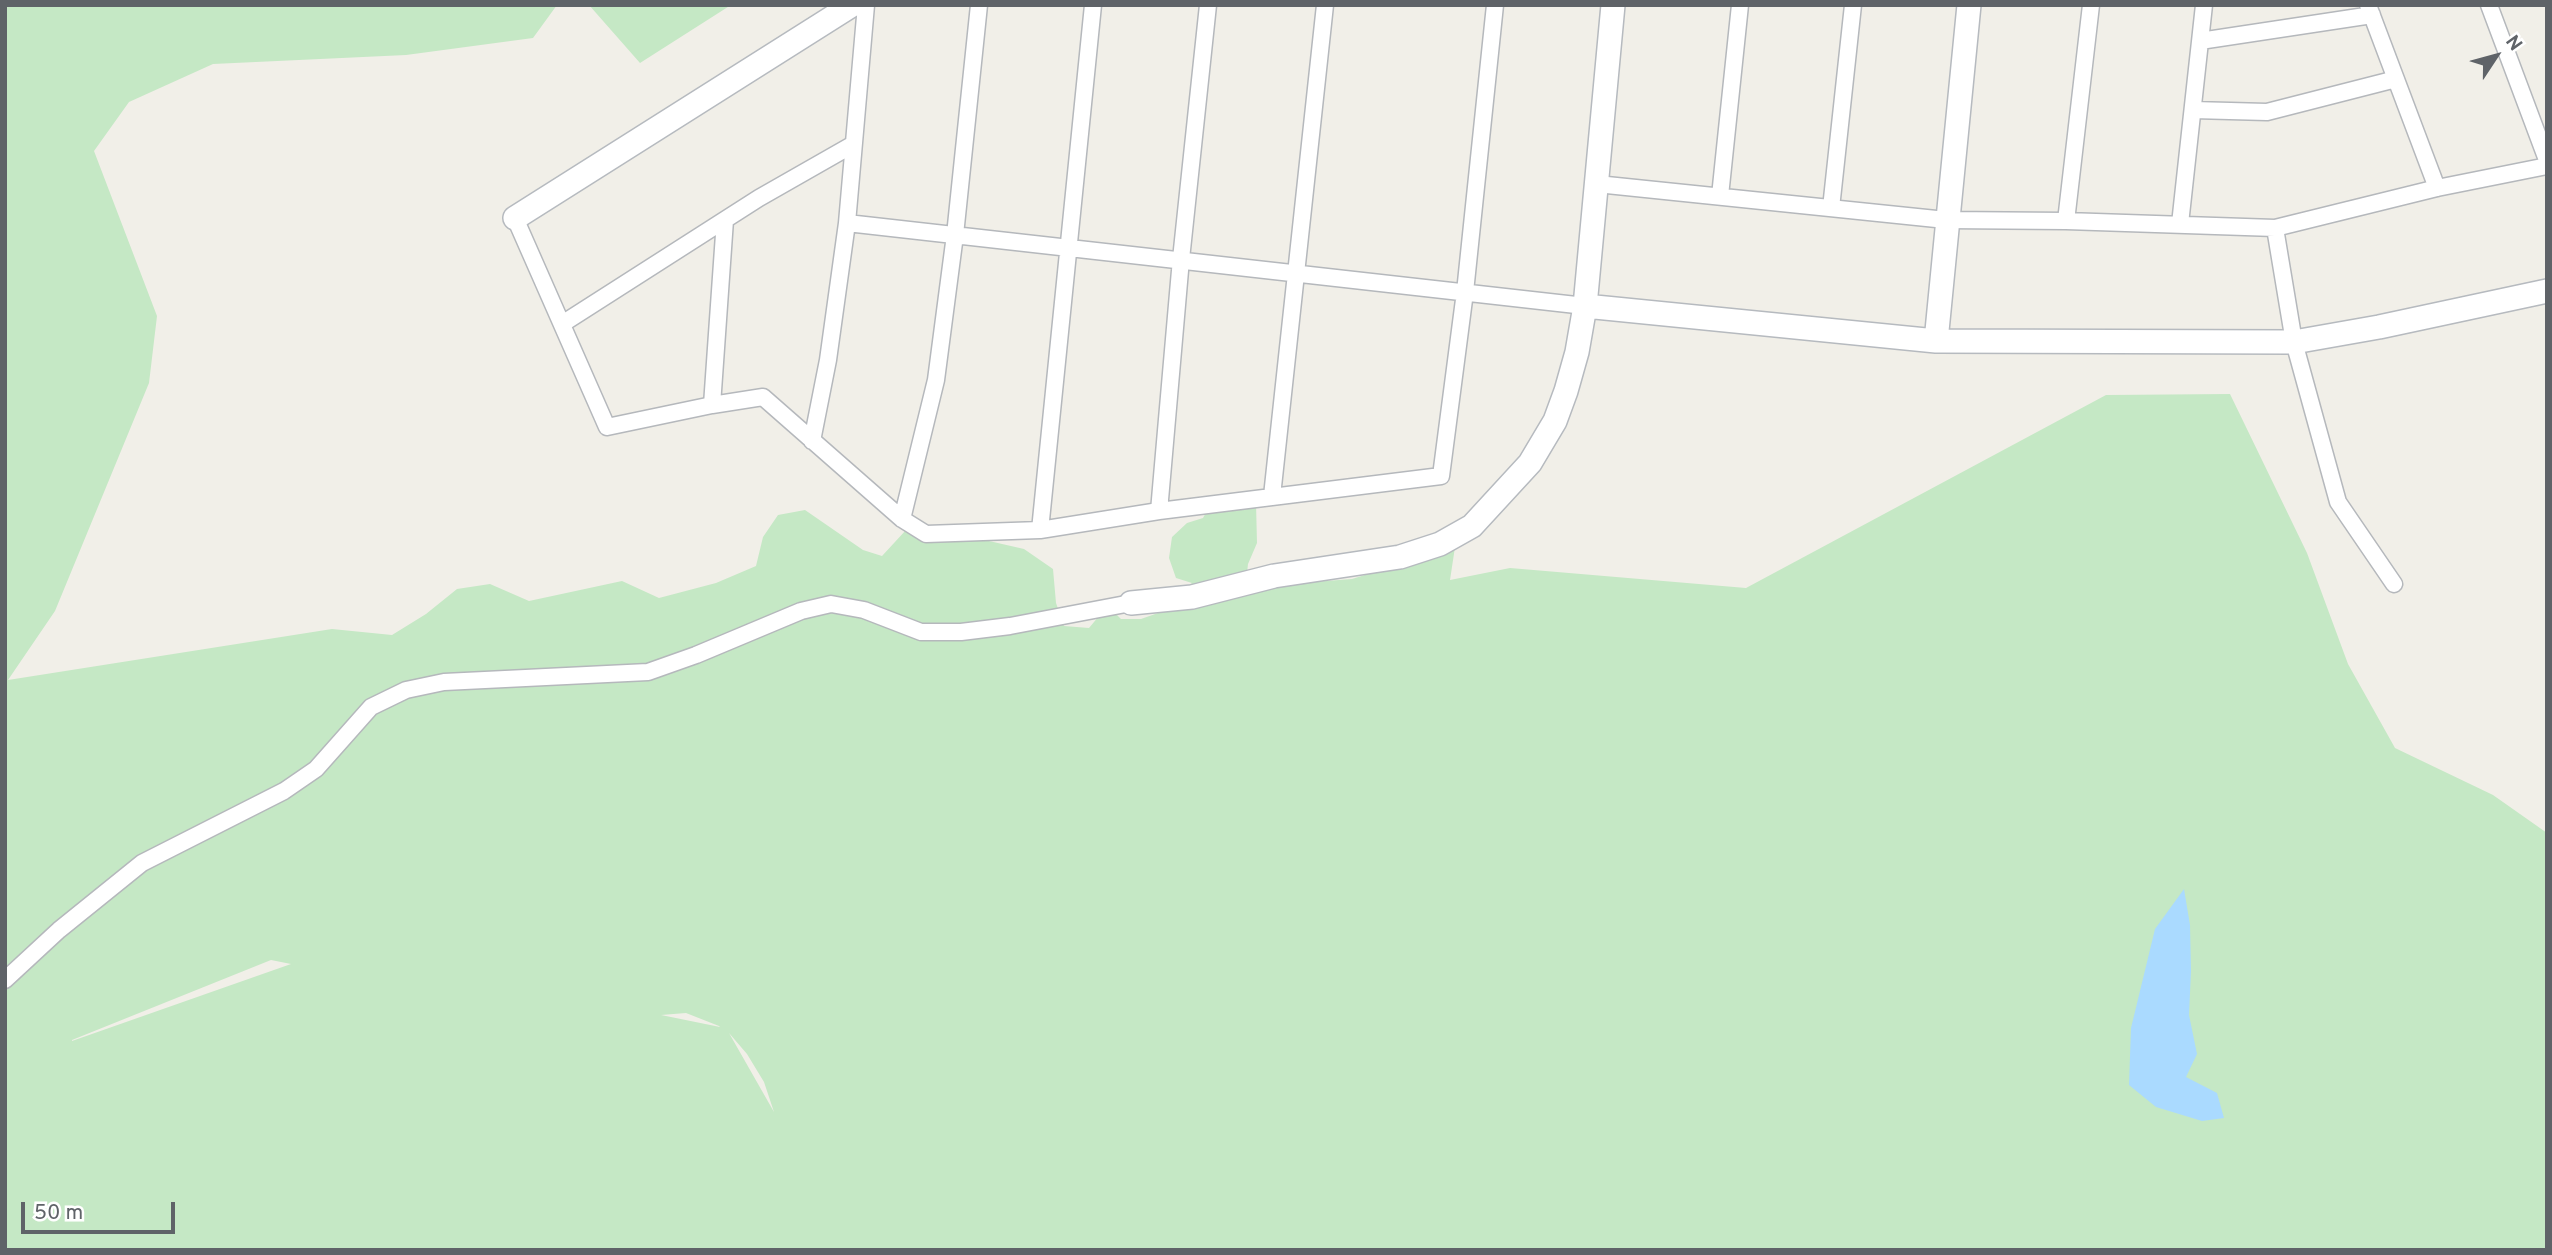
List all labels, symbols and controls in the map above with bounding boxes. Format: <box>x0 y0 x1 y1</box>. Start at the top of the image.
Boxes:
north arrow <box>2461 21 2531 91</box>
text: N <box>2499 31 2527 56</box>
scale bar <box>24 1188 178 1232</box>
text: 50 m <box>34 1200 83 1227</box>

